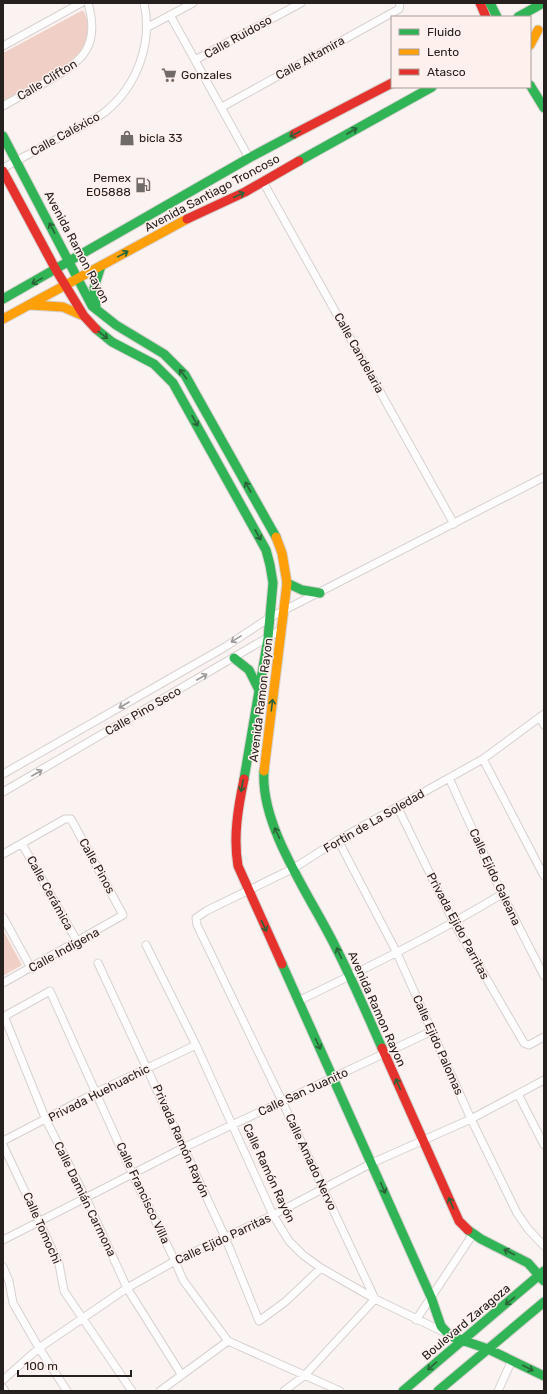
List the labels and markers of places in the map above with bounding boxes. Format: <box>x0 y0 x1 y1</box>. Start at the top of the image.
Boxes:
supermarket icon: Gonzales <box>160 66 178 84</box>
place label: Gonzales <box>181 68 232 82</box>
shop icon: bicla 33 <box>118 129 136 147</box>
place label: bicla 33 <box>139 131 183 145</box>
place label: Pemex E05888 <box>86 171 132 199</box>
fuel station icon: Pemex E05888 <box>134 176 152 194</box>

